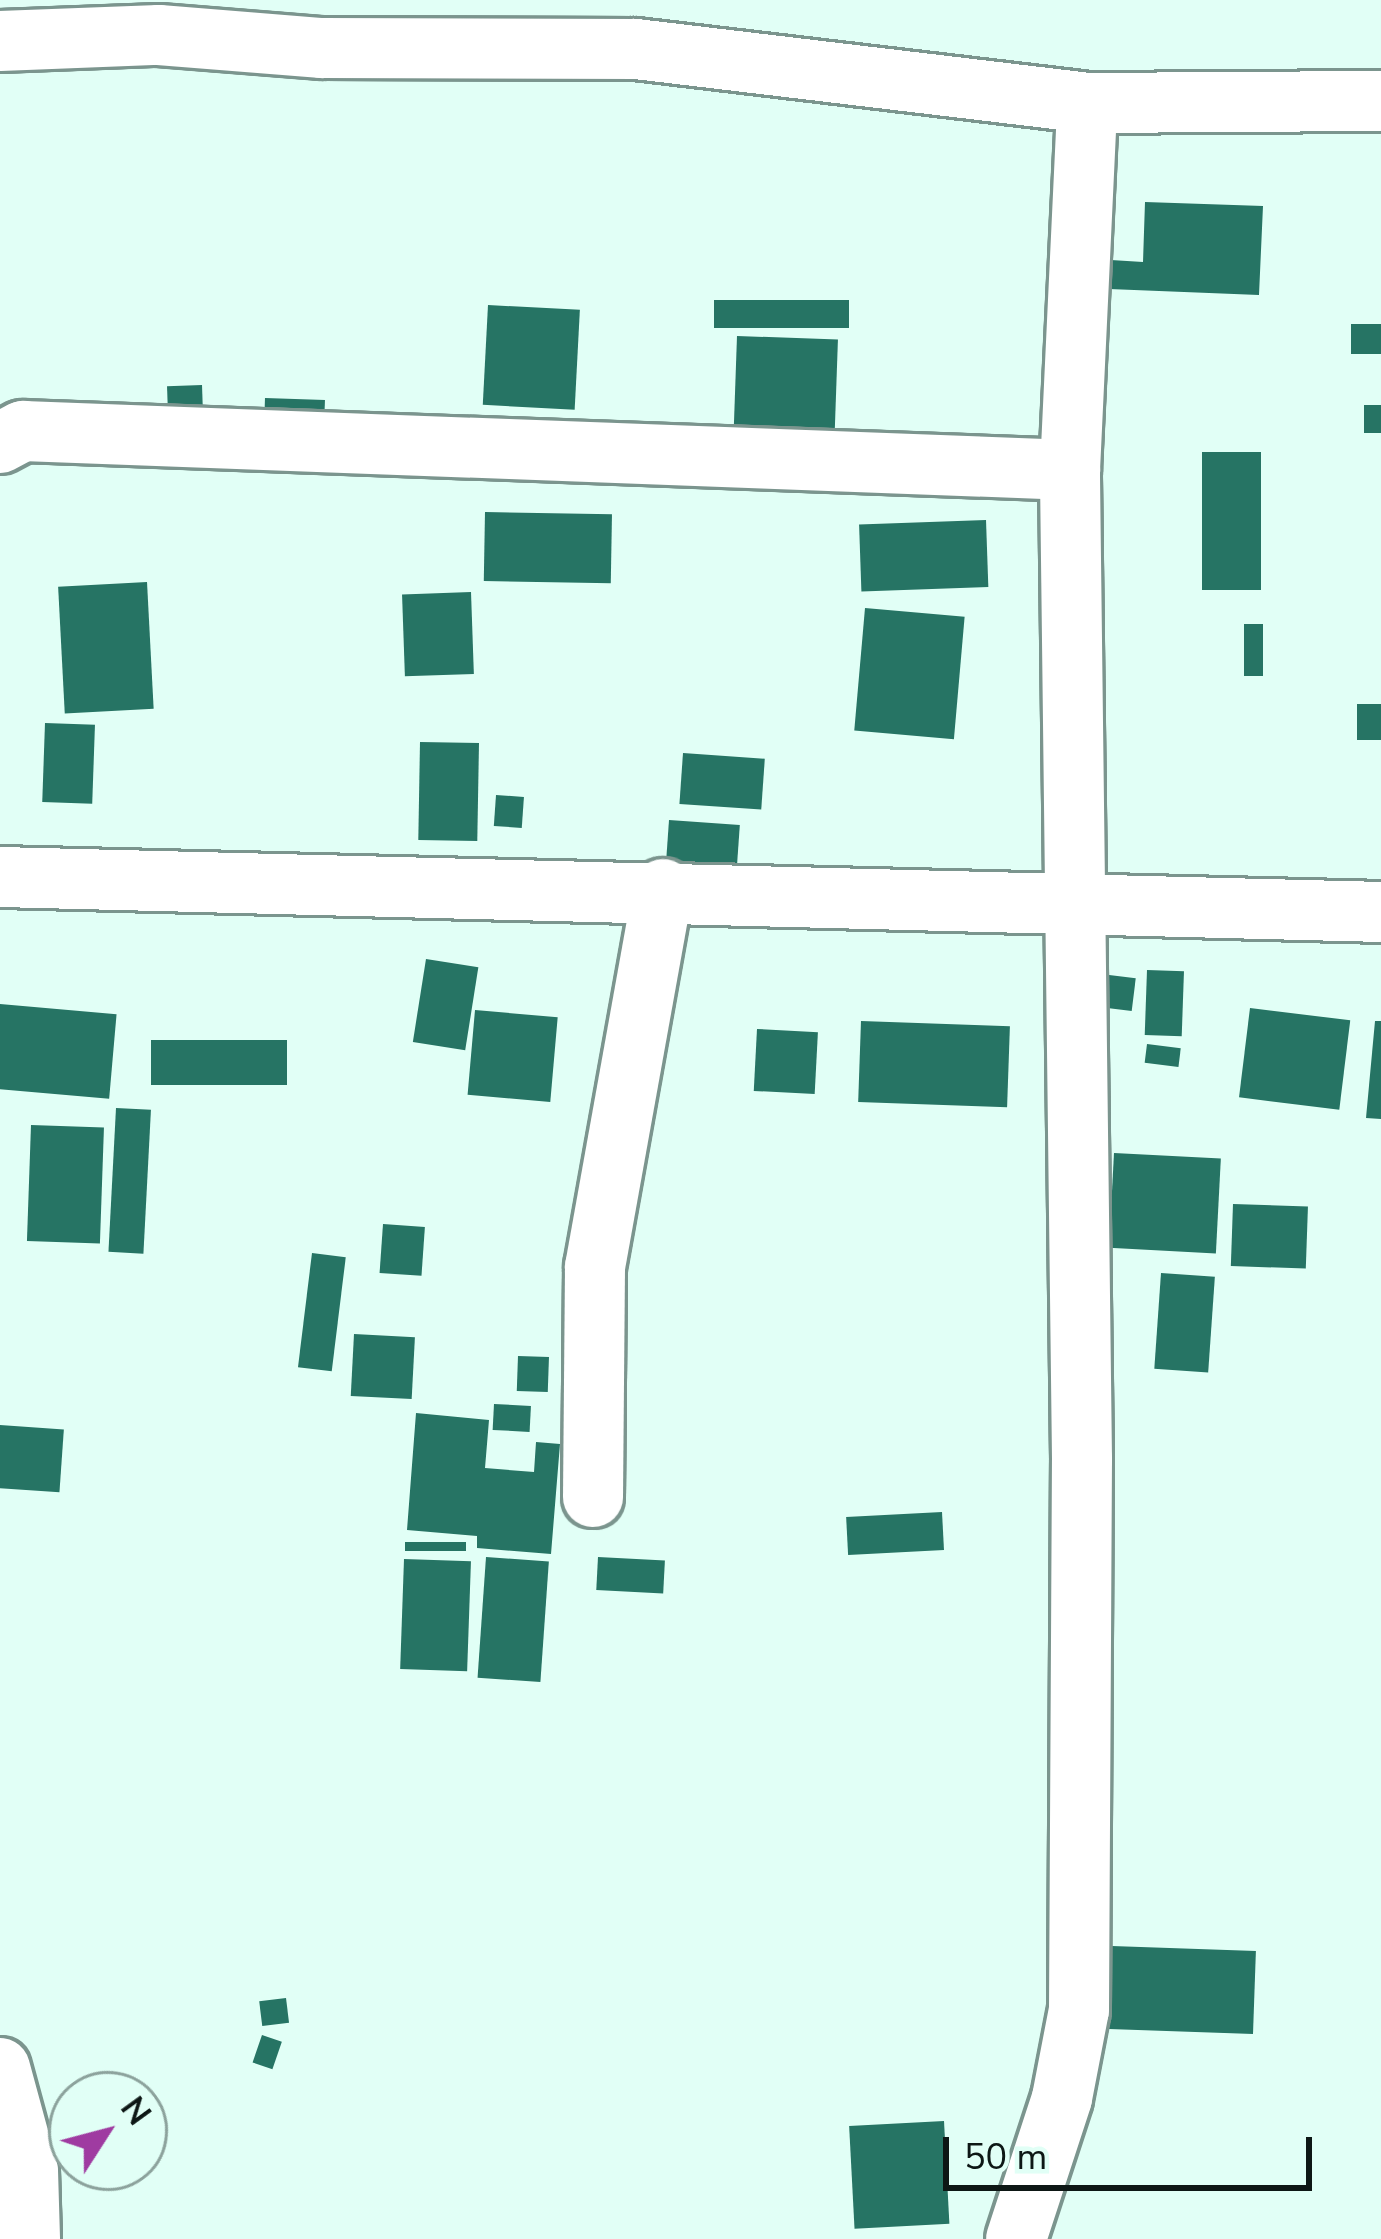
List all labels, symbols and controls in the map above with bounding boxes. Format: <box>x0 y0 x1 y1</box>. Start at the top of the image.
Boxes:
north arrow <box>48 2071 168 2191</box>
text: N <box>110 2088 161 2135</box>
scale bar <box>949 2113 1318 2187</box>
text: 50 m <box>964 2133 1047 2182</box>

